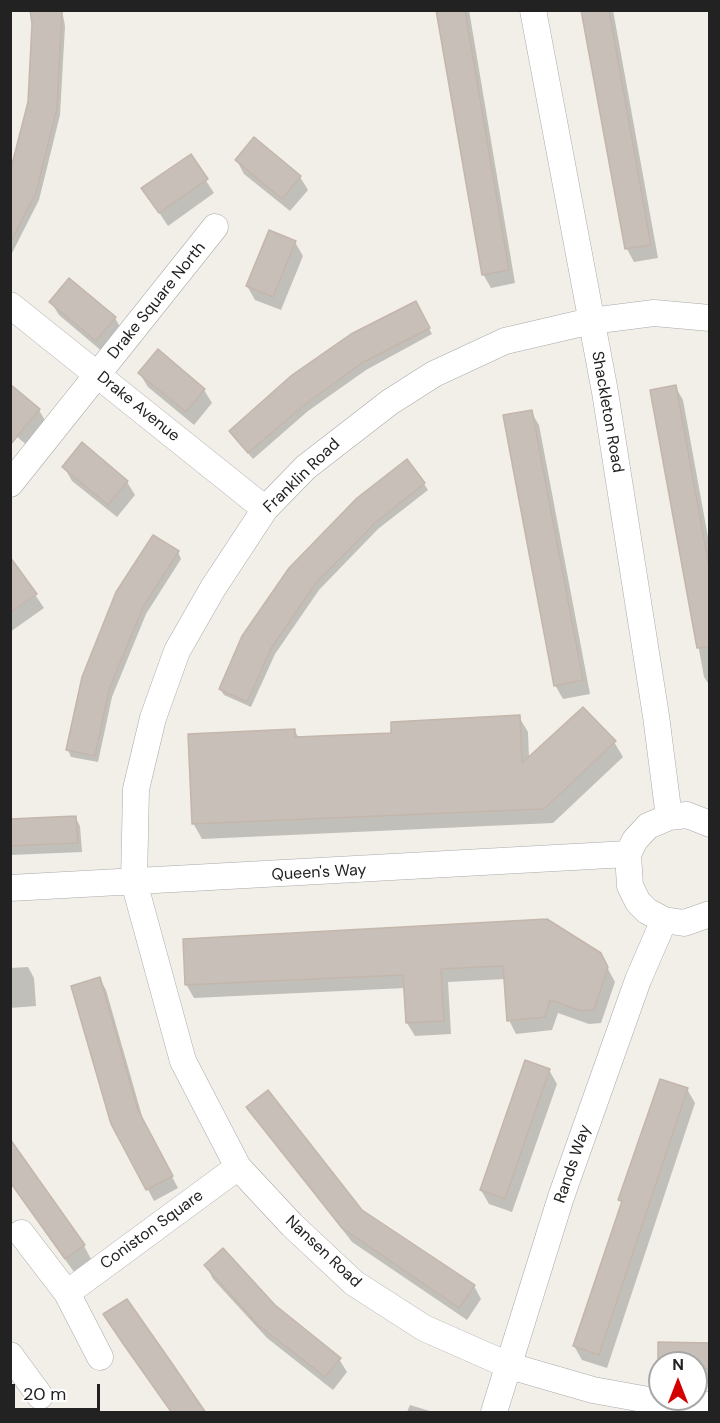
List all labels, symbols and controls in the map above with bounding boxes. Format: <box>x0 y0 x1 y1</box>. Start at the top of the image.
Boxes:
street label: Drake Square North <box>104 239 210 363</box>
street label: Shackleton Road <box>587 350 627 474</box>
street label: Drake Avenue <box>93 368 183 446</box>
street label: Franklin Road <box>260 435 344 517</box>
street label: Queen's Way <box>271 861 367 885</box>
street label: Rands Way <box>551 1122 595 1206</box>
street label: Coniston Square <box>97 1186 207 1274</box>
street label: Nansen Road <box>281 1212 365 1292</box>
north arrow <box>648 1351 708 1411</box>
text: N <box>672 1354 684 1375</box>
scale bar <box>15 1372 104 1410</box>
text: 20 m <box>23 1382 66 1406</box>

